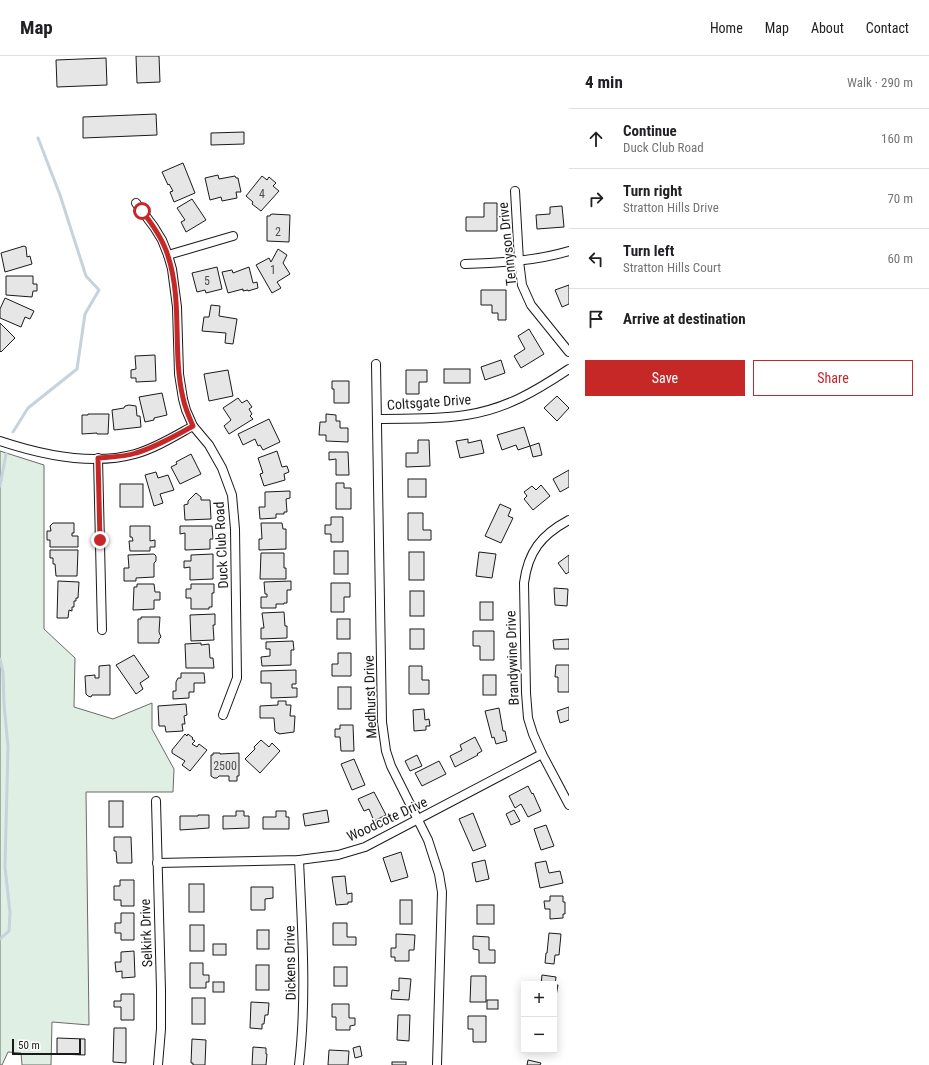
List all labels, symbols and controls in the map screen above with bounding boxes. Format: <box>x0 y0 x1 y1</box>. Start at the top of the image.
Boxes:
text: Map <box>20 16 53 39</box>
text: Home <box>710 20 743 36</box>
text: Map <box>765 20 789 36</box>
text: About <box>811 20 844 36</box>
text: Contact <box>866 20 909 36</box>
text: 4 min <box>585 72 623 92</box>
text: Walk · 290 m <box>847 75 913 90</box>
text: Continue <box>623 122 677 140</box>
icon: ahead <box>585 128 607 150</box>
text: 160 m <box>881 131 913 146</box>
text: Duck Club Road <box>623 140 704 155</box>
text: Turn right <box>623 182 682 200</box>
house number: 4 <box>259 187 265 201</box>
icon: right <box>585 188 607 210</box>
text: 70 m <box>887 191 913 206</box>
text: Stratton Hills Drive <box>623 200 719 215</box>
street label: Tennyson Drive <box>495 201 519 287</box>
route start <box>133 202 151 220</box>
house number: 2 <box>275 225 281 239</box>
text: Turn left <box>623 242 674 260</box>
icon: left <box>585 248 607 270</box>
text: 60 m <box>887 251 913 266</box>
text: Stratton Hills Court <box>623 260 721 275</box>
house number: 1 <box>270 263 276 277</box>
house number: 5 <box>204 274 210 288</box>
icon: arrive <box>585 308 607 330</box>
text: Arrive at destination <box>623 310 746 328</box>
button: Save <box>585 360 745 396</box>
button: Share <box>753 360 913 396</box>
street label: Coltsgate Drive <box>386 391 472 413</box>
street label: Duck Club Road <box>211 501 231 589</box>
route end <box>91 531 109 549</box>
street label: Brandywine Drive <box>502 610 522 706</box>
street label: Medhurst Drive <box>361 655 379 739</box>
house number: 2500 <box>213 759 237 773</box>
street label: Woodcote Drive <box>344 793 430 845</box>
street label: Selkirk Drive <box>137 898 155 967</box>
street label: Dickens Drive <box>281 925 299 1000</box>
map controls <box>521 981 557 1053</box>
button: + <box>521 981 557 1017</box>
button: − <box>521 1017 557 1053</box>
scale bar <box>12 1037 81 1056</box>
text: 50 m <box>18 1039 40 1052</box>

